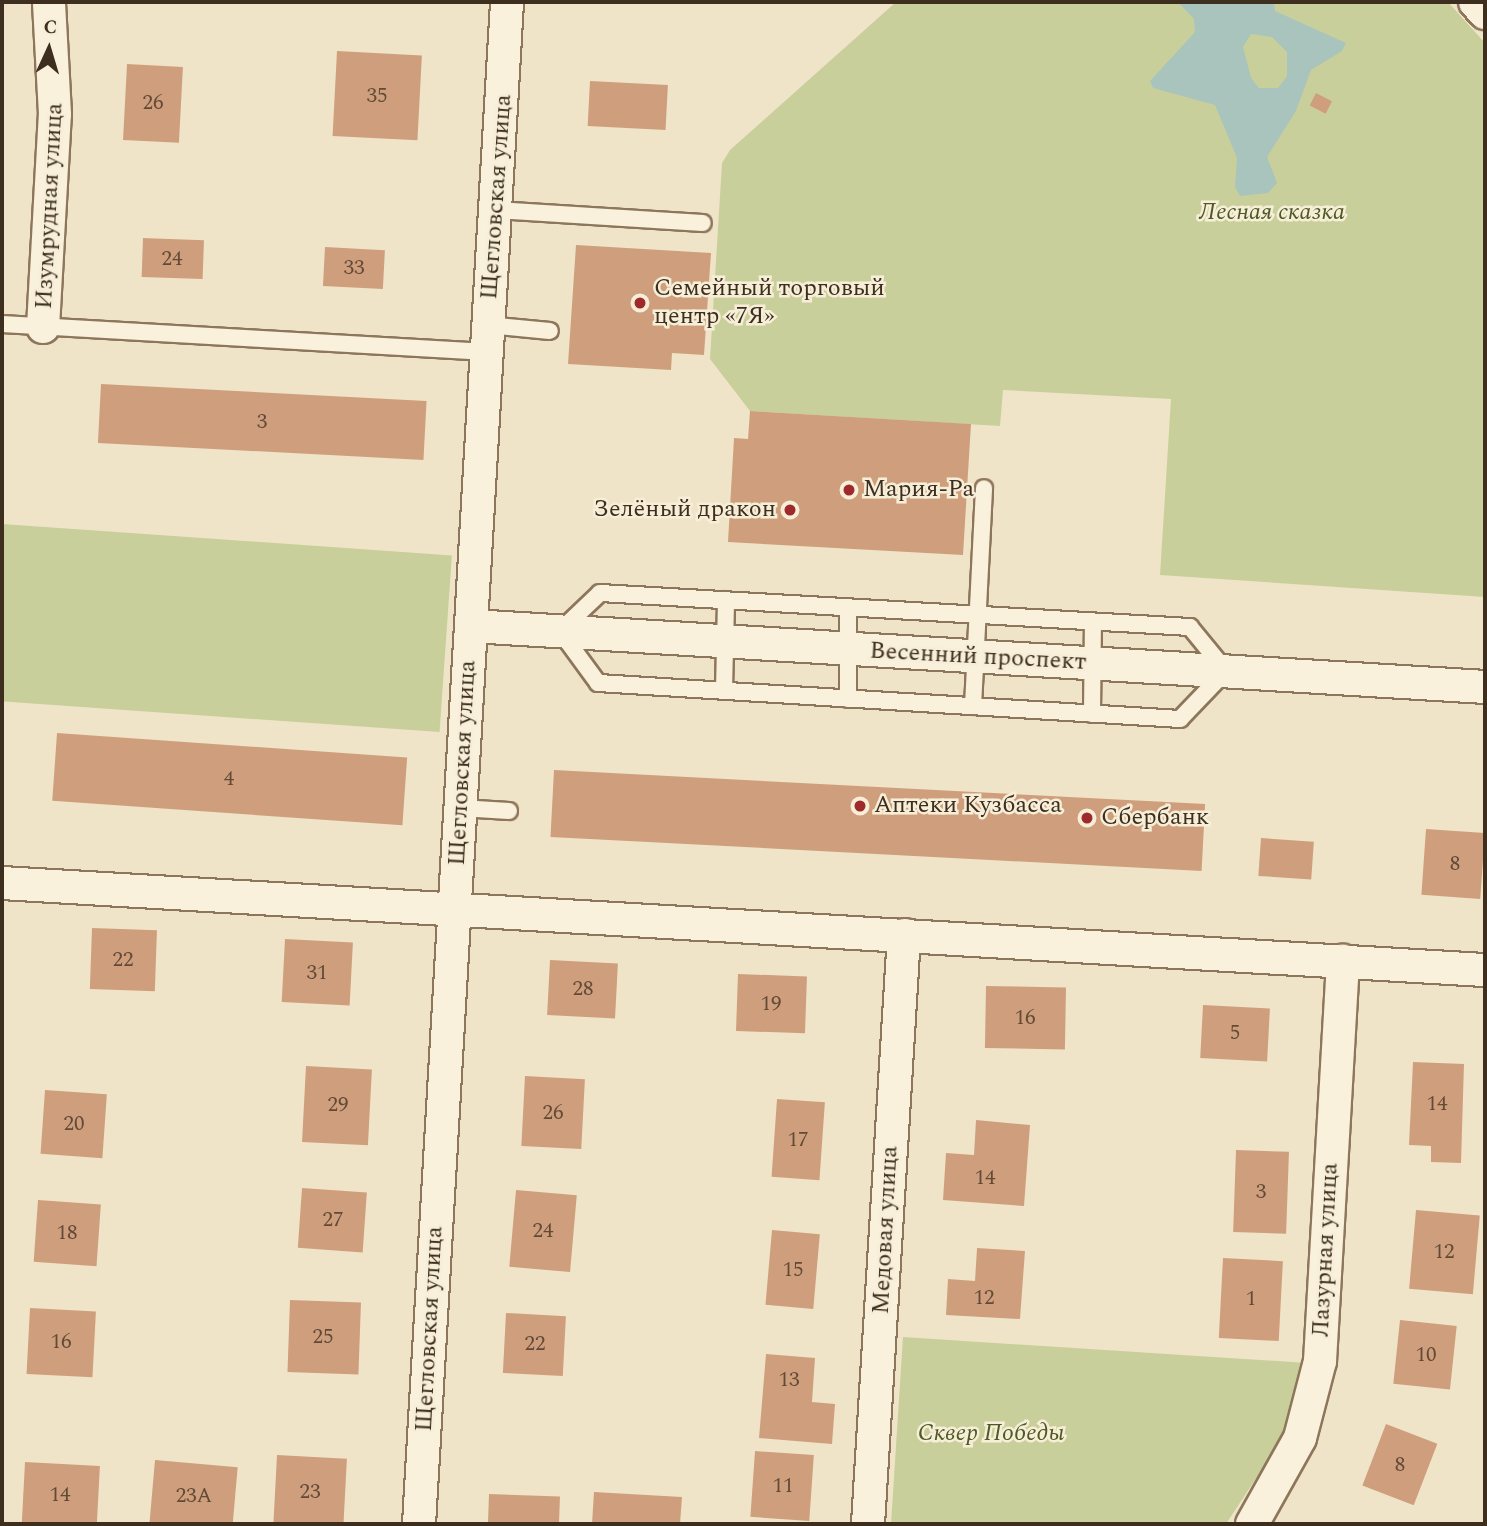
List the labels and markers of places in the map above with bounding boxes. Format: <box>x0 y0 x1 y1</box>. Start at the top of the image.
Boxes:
place label: Семейный торговый центр «7Я» <box>654 275 885 331</box>
marker: Семейный торговый центр «7Я» <box>632 295 648 311</box>
place label: Мария-Ра <box>863 476 974 504</box>
marker: Мария-Ра <box>841 482 857 498</box>
place label: Зелёный дракон <box>593 496 776 524</box>
marker: Зелёный дракон <box>782 502 798 518</box>
place label: Аптеки Кузбасса <box>874 792 1062 820</box>
marker: Аптеки Кузбасса <box>852 798 868 814</box>
place label: Сбербанк <box>1101 804 1209 832</box>
marker: Сбербанк <box>1079 810 1095 826</box>

